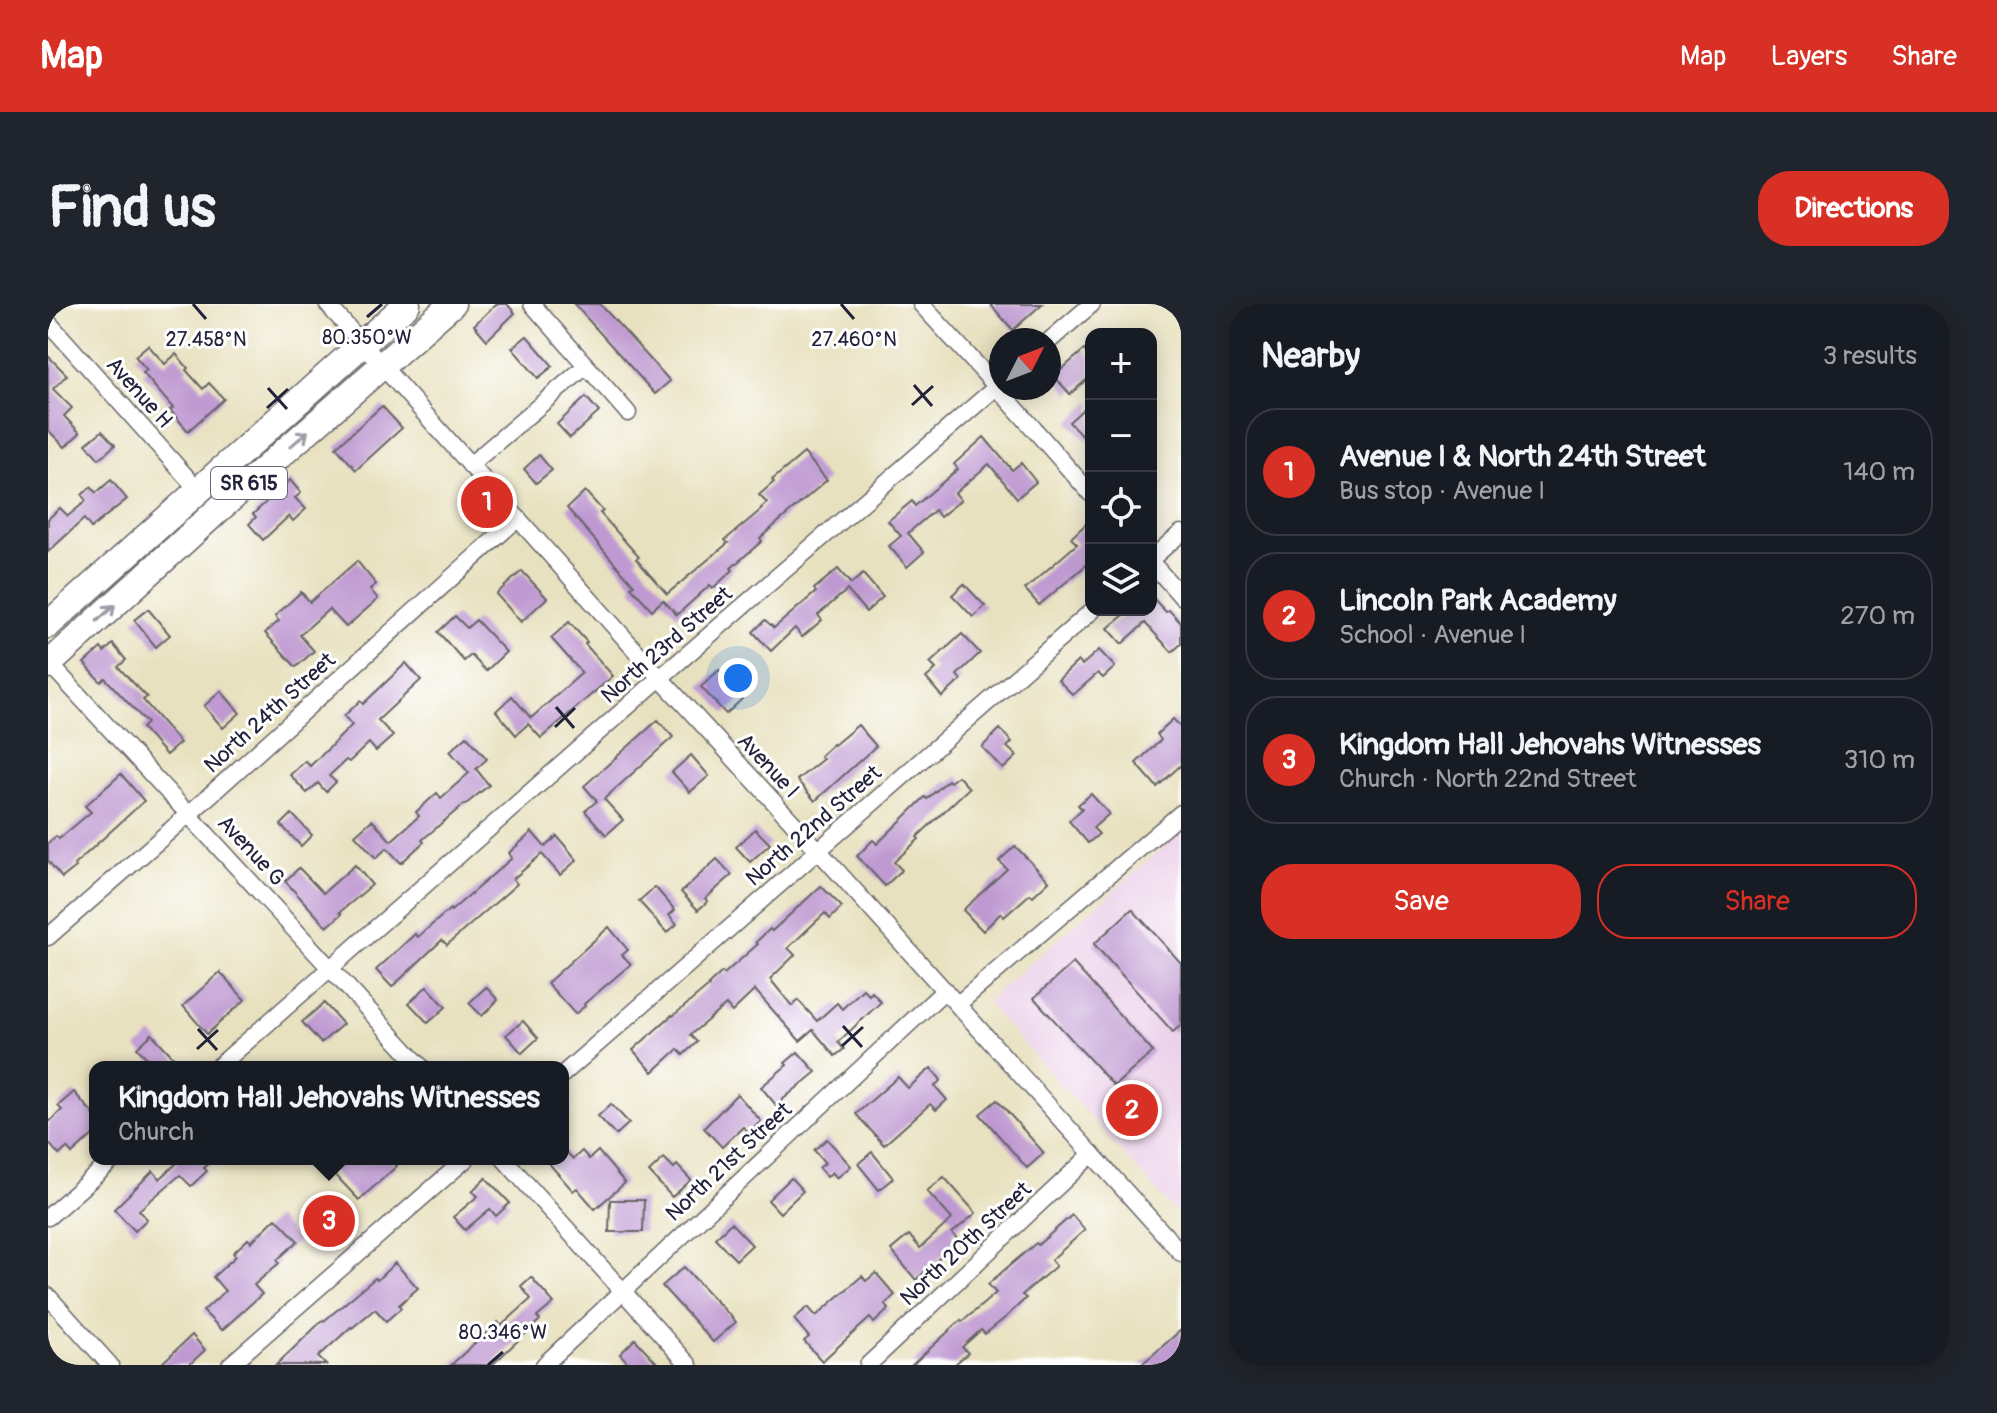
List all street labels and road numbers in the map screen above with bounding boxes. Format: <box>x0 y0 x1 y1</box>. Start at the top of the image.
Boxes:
street label: Avenue H <box>100 351 179 434</box>
road number: SR 615 <box>211 467 287 499</box>
street label: North 23rd Street <box>595 580 738 709</box>
street label: North 24th Street <box>198 646 341 779</box>
street label: Avenue I <box>731 727 805 804</box>
street label: North 22nd Street <box>740 759 887 892</box>
street label: Avenue G <box>211 809 291 892</box>
street label: North 21st Street <box>660 1096 798 1227</box>
street label: North 20th Street <box>894 1176 1037 1312</box>

